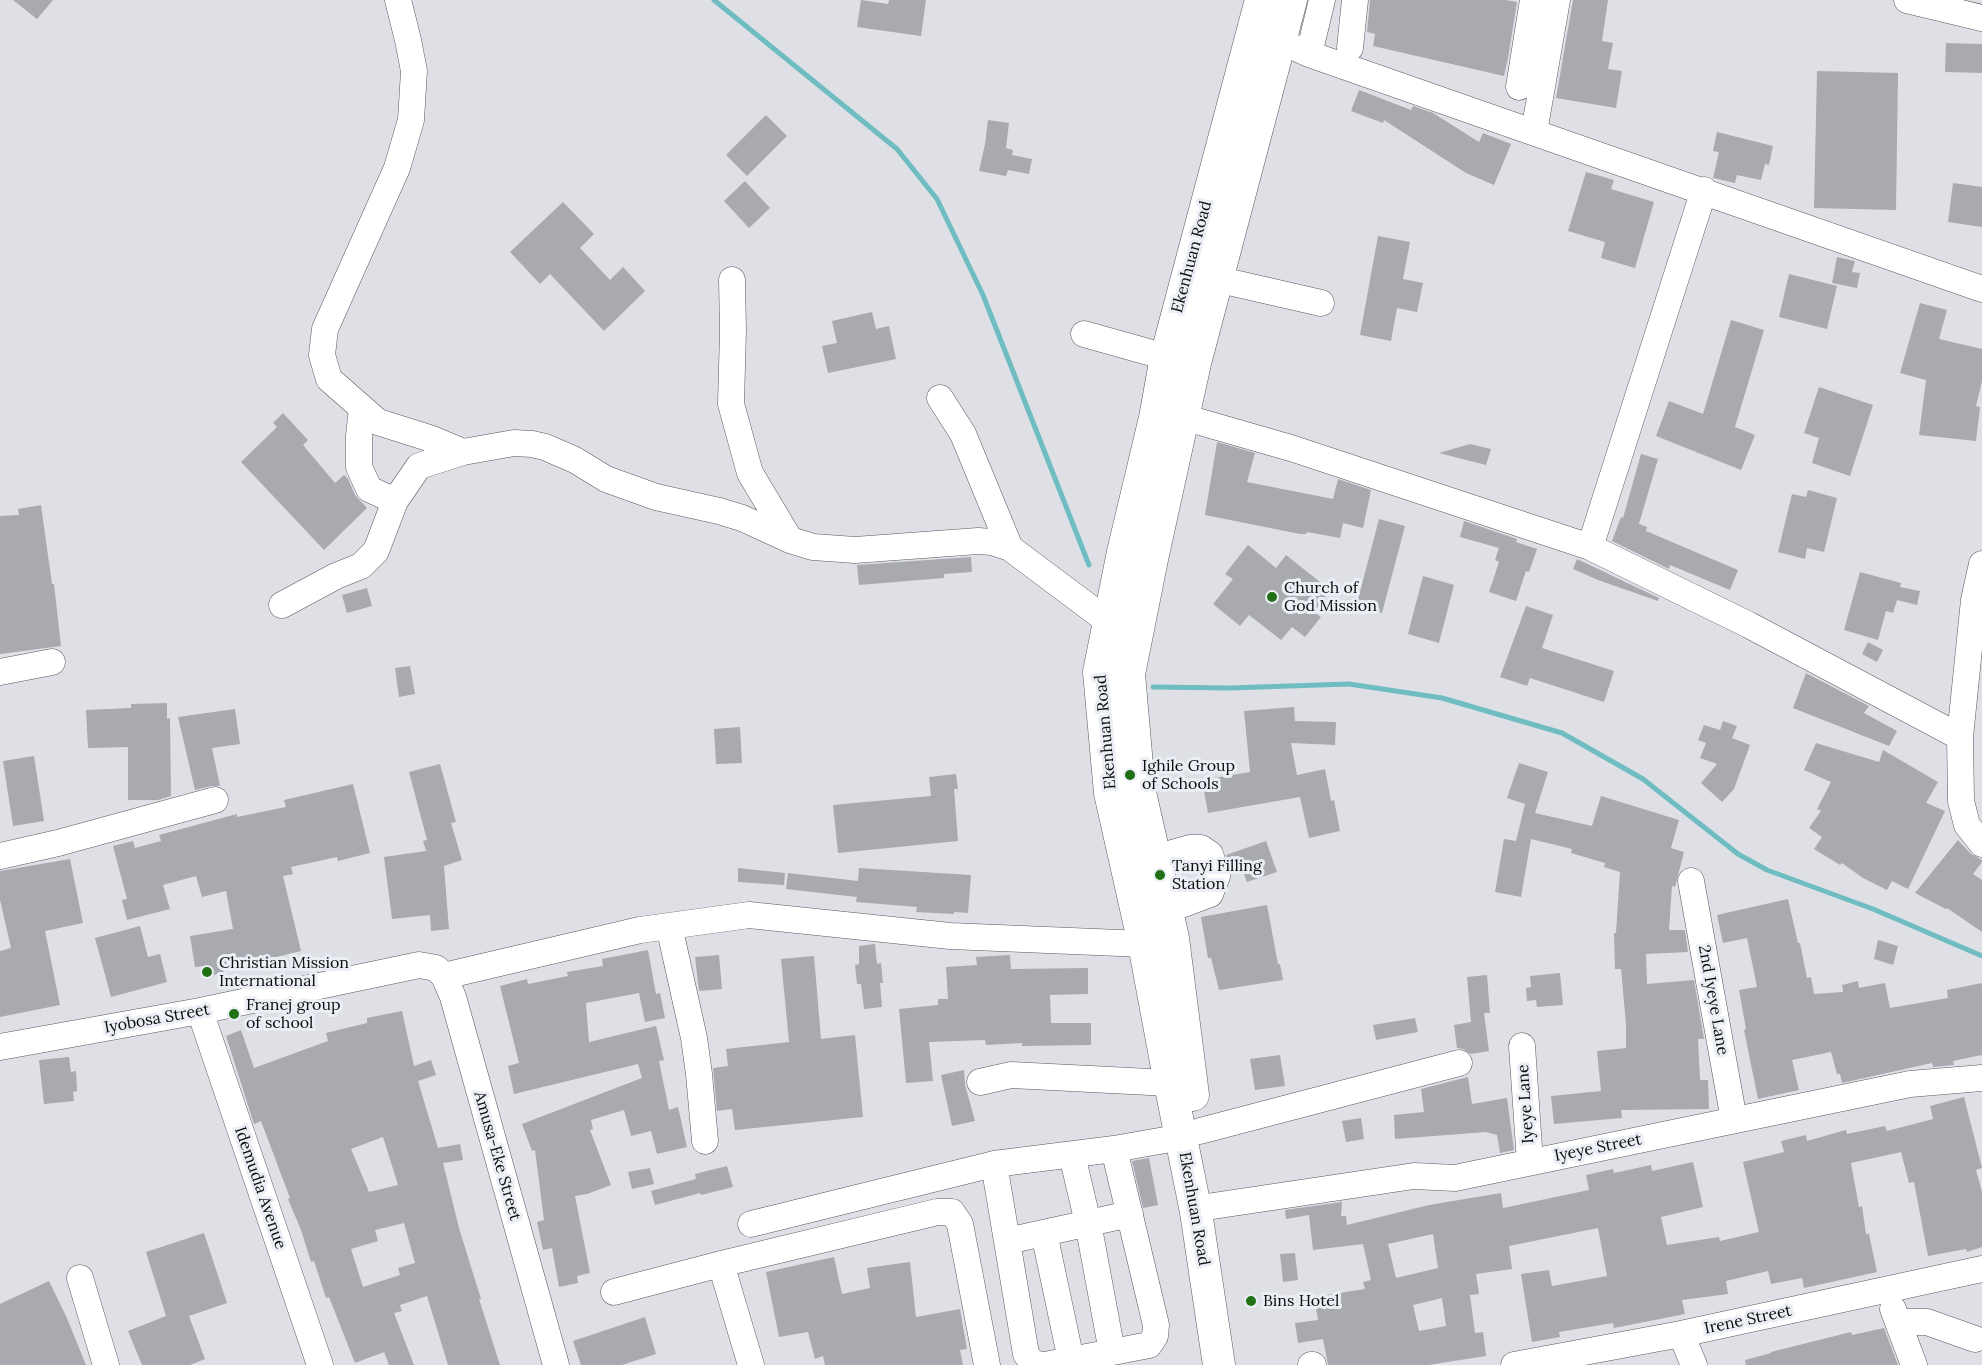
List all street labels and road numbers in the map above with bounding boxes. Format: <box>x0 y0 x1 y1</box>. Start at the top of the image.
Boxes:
street label: Ekenhuan Road <box>1168 199 1216 315</box>
street label: Ekenhuan Road <box>1091 674 1121 790</box>
street label: 2nd Iyeye Lane <box>1694 943 1732 1057</box>
street label: Iyobosa Street <box>103 1000 211 1038</box>
street label: Iyeye Lane <box>1514 1064 1538 1144</box>
street label: Amusa-Eke Street <box>469 1089 525 1223</box>
street label: Idemudia Avenue <box>230 1124 290 1252</box>
street label: Iyeye Street <box>1553 1130 1643 1166</box>
street label: Ekenhuan Road <box>1175 1151 1213 1267</box>
street label: Irene Street <box>1703 1301 1793 1339</box>

